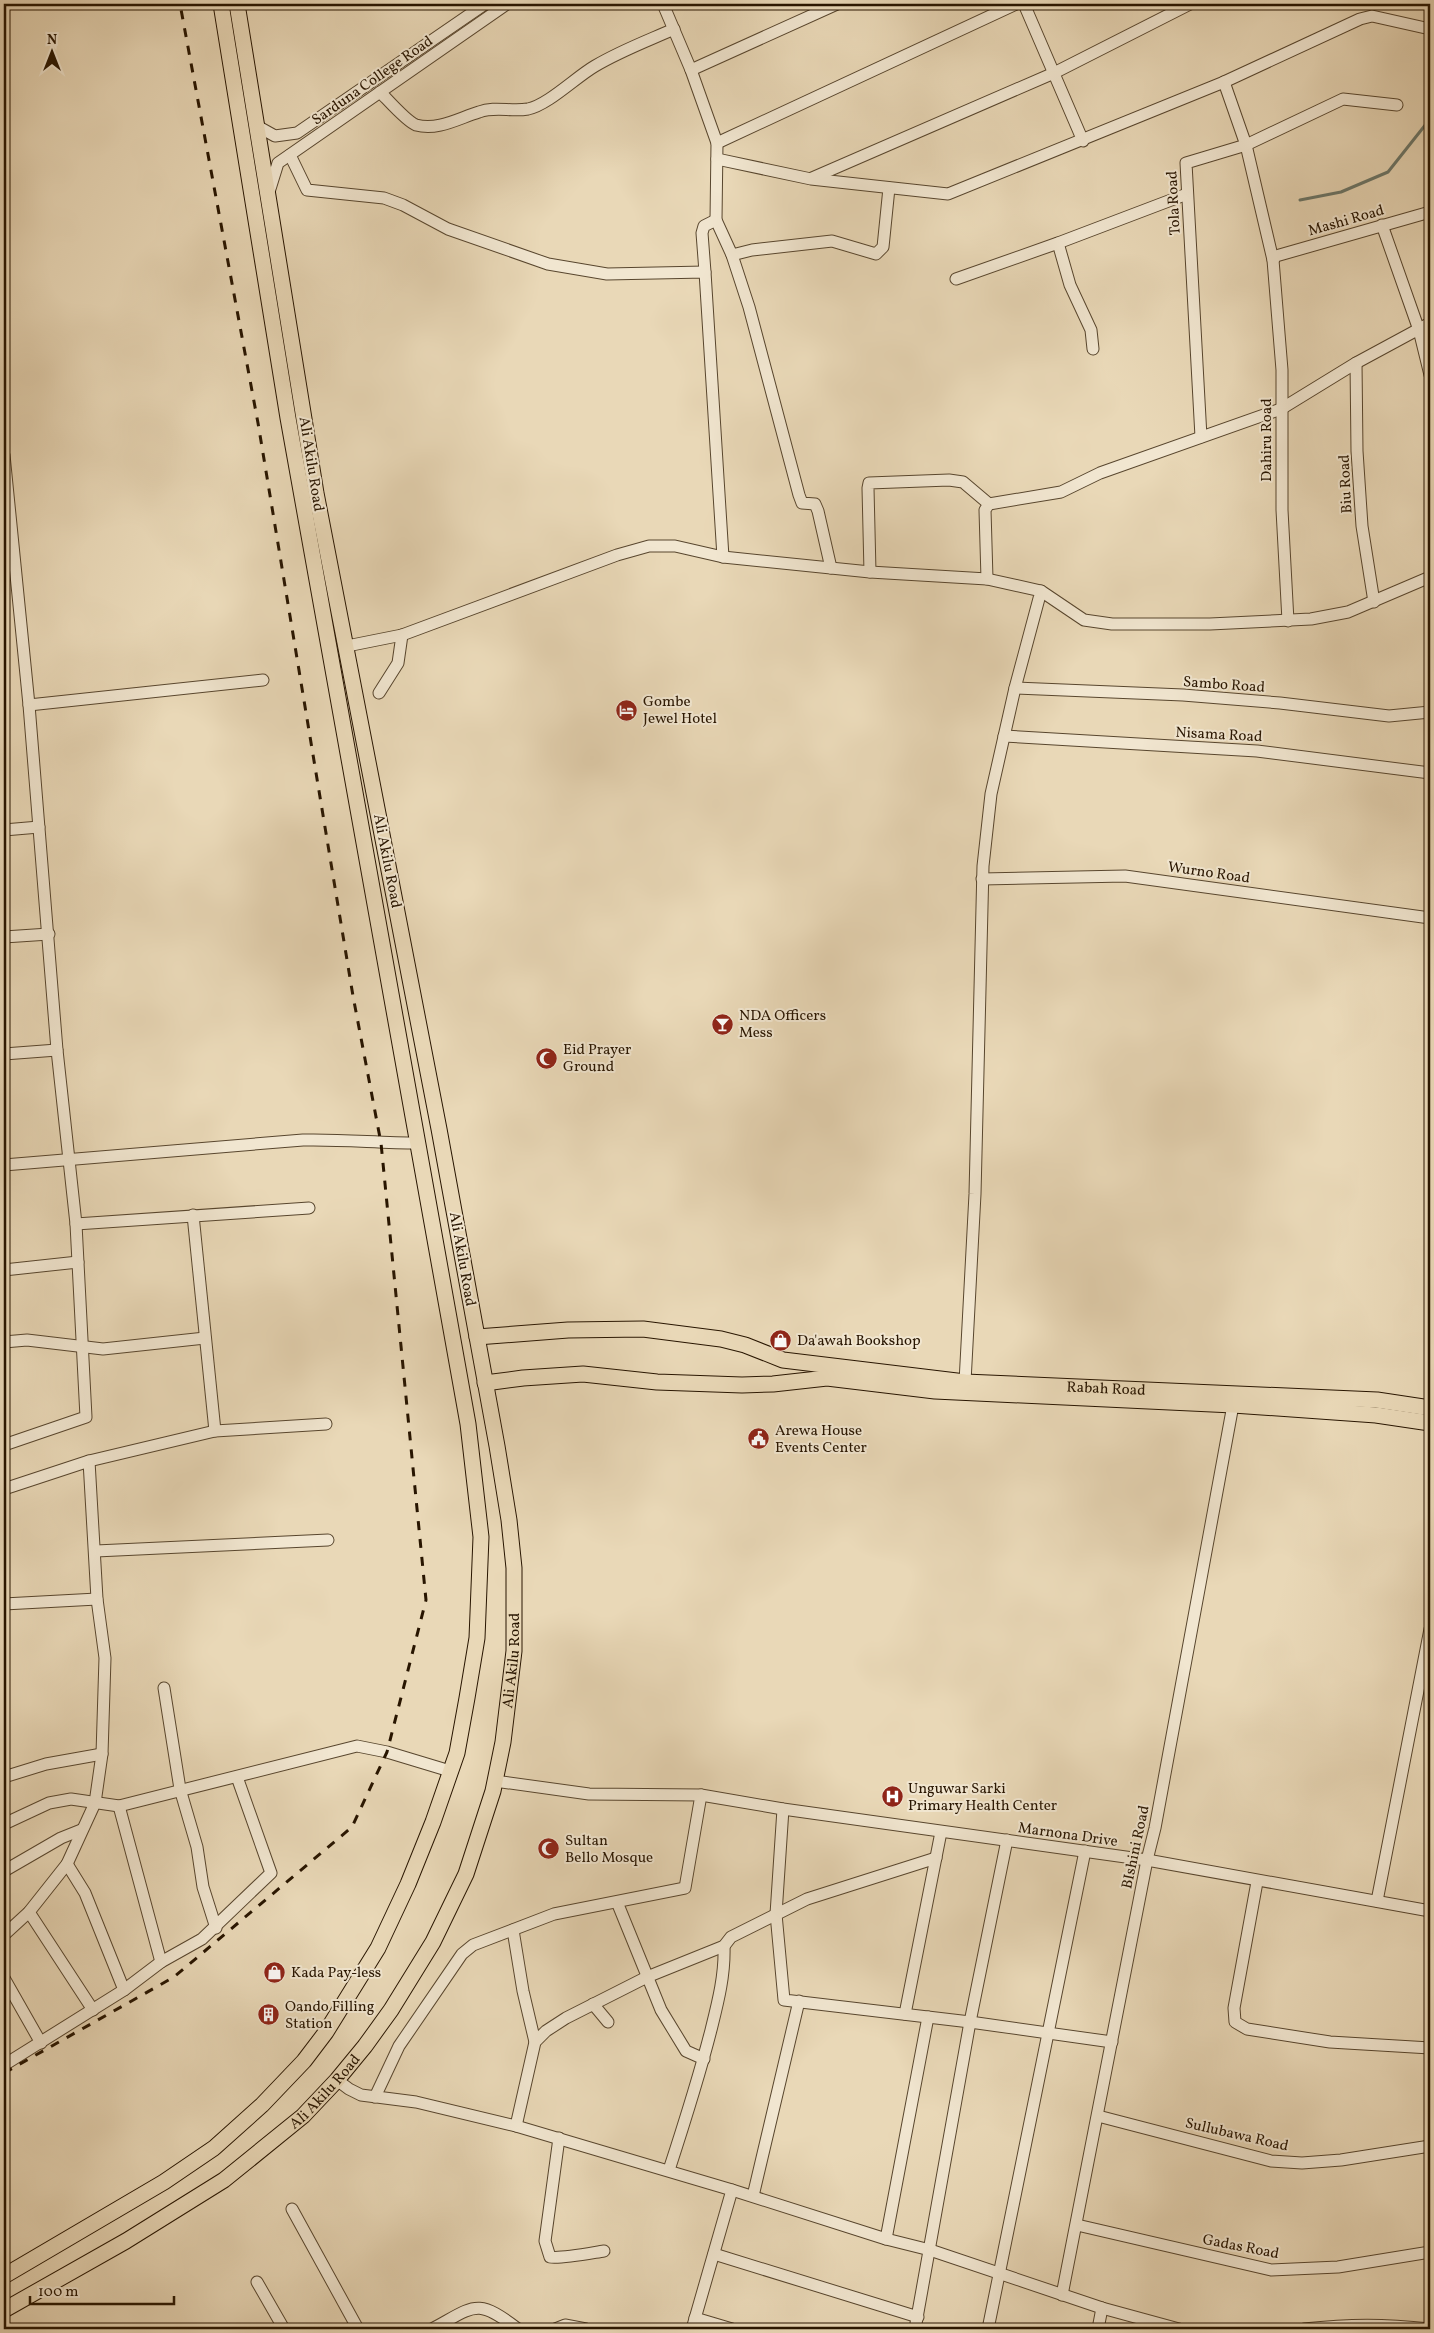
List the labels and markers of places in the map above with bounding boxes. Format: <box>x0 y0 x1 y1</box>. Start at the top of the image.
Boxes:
place label: Gombe Jewel Hotel <box>643 692 717 730</box>
hotel icon: Gombe Jewel Hotel <box>615 698 639 722</box>
place label: NDA Officers Mess <box>739 1006 826 1044</box>
bar icon: NDA Officers Mess <box>711 1012 735 1036</box>
place label: Eid Prayer Ground <box>563 1040 631 1078</box>
mosque icon: Eid Prayer Ground <box>535 1046 559 1070</box>
shop icon: Da'awah Bookshop <box>769 1328 793 1352</box>
place label: Da'awah Bookshop <box>797 1331 921 1352</box>
place label: Arewa House Events Center <box>775 1421 867 1459</box>
public building icon: Arewa House Events Center <box>747 1427 771 1451</box>
place label: Unguwar Sarki Primary Health Center <box>908 1779 1057 1817</box>
hospital icon: Unguwar Sarki Primary Health Center <box>880 1785 904 1809</box>
place label: Sultan Bello Mosque <box>565 1831 653 1869</box>
mosque icon: Sultan Bello Mosque <box>537 1837 561 1861</box>
shop icon: Kada Pay-less <box>263 1960 287 1984</box>
place label: Kada Pay-less <box>291 1963 381 1984</box>
place label: Oando Filling Station <box>285 1997 375 2035</box>
building icon: Oando Filling Station <box>257 2003 281 2027</box>

